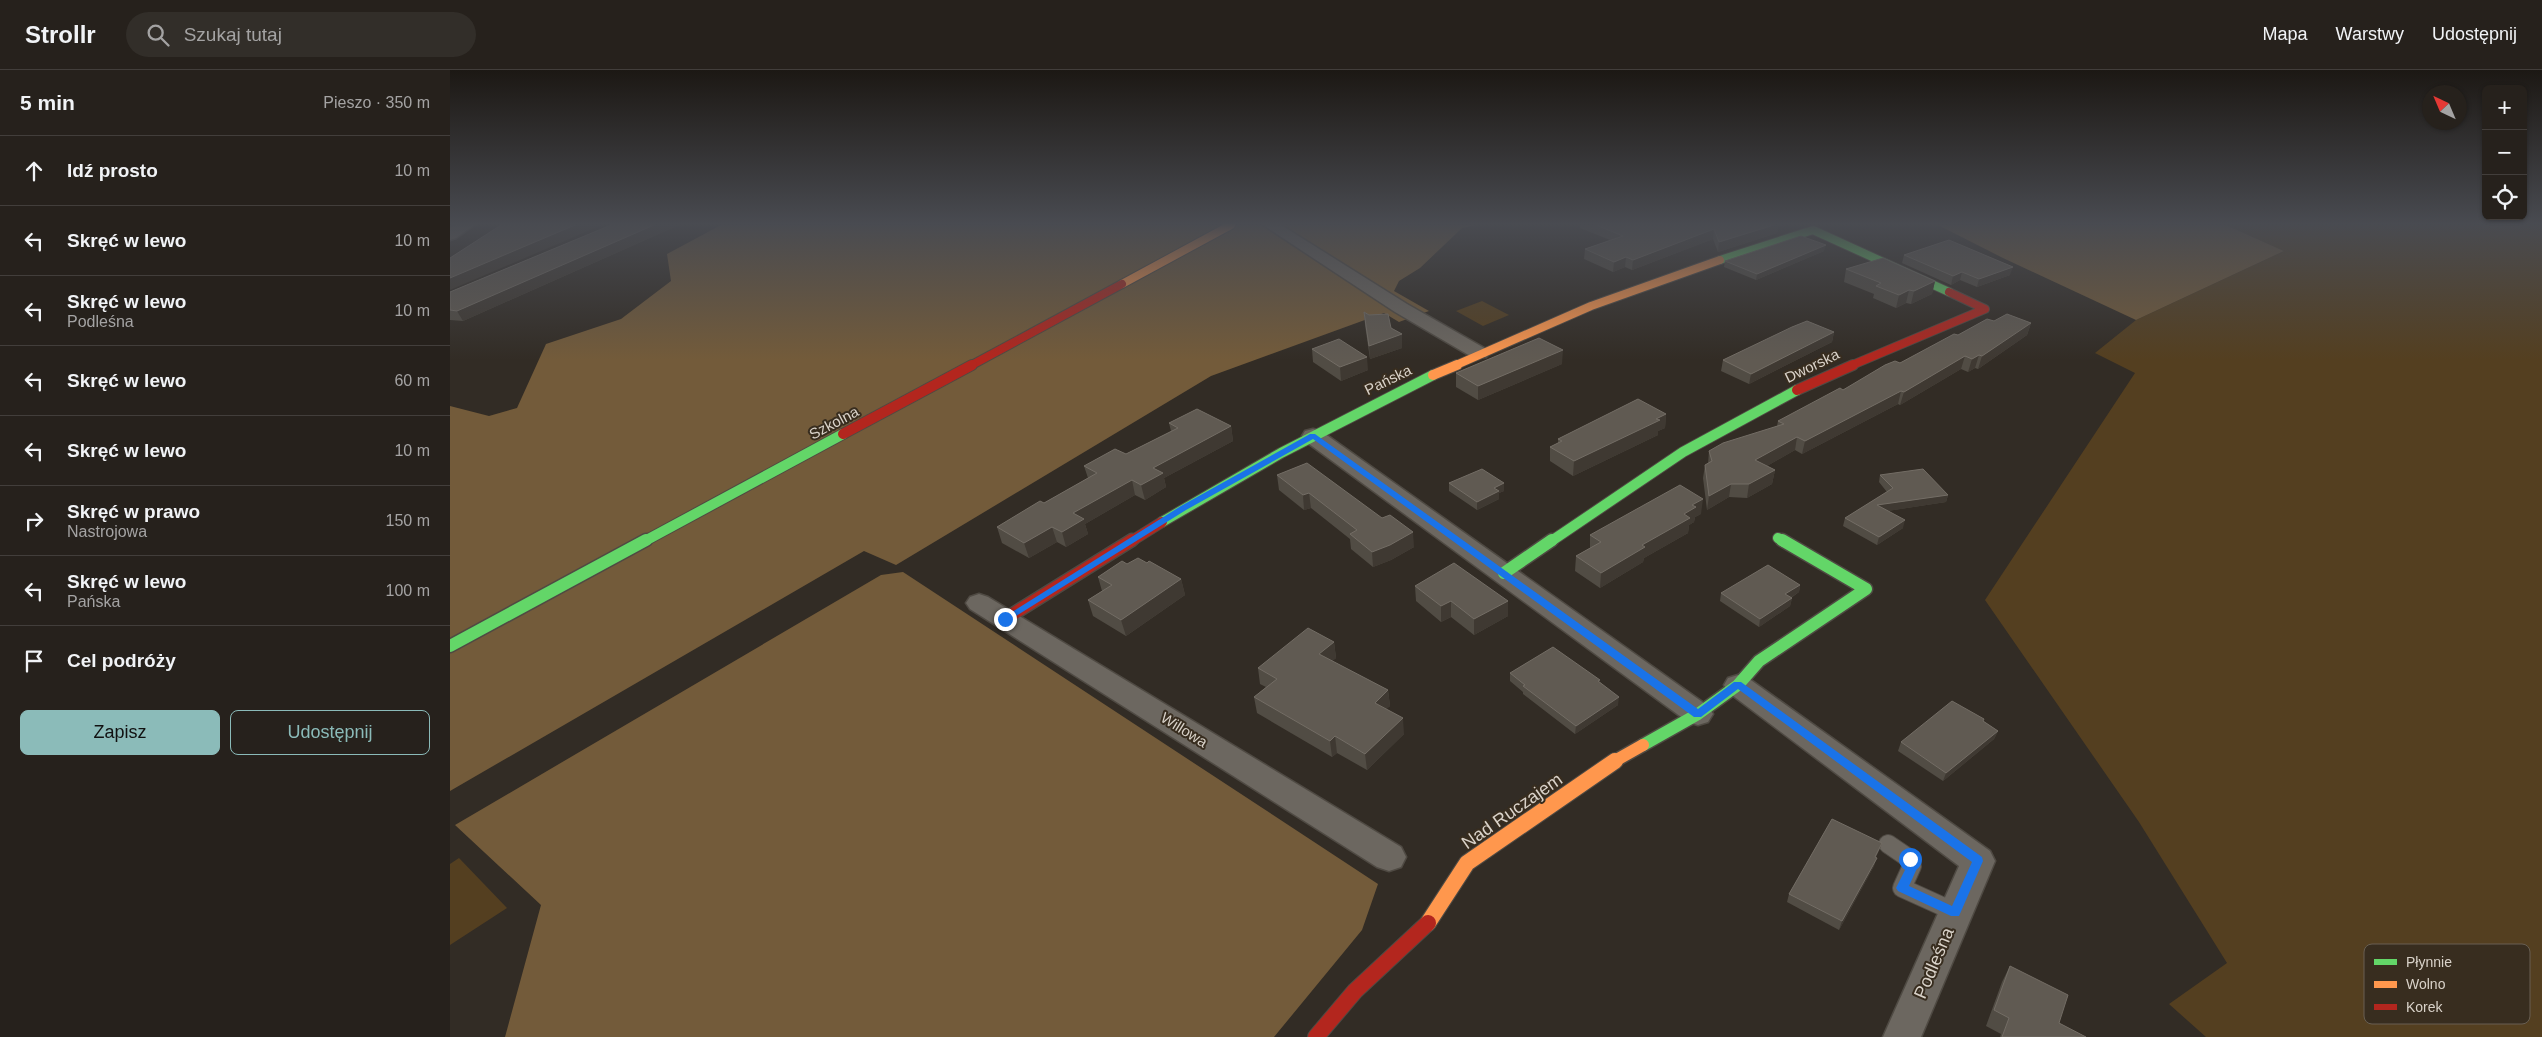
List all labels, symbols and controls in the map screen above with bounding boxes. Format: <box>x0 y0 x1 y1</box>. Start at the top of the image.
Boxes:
search box <box>126 12 476 57</box>
text: Strollr <box>25 21 96 48</box>
icon: search <box>144 21 172 49</box>
text: Szukaj tutaj <box>184 24 282 45</box>
text: Mapa <box>2263 24 2308 44</box>
text: Warstwy <box>2336 24 2404 44</box>
text: Udostępnij <box>2432 24 2517 44</box>
north arrow <box>2422 85 2467 130</box>
map controls <box>2482 85 2527 220</box>
button: + <box>2482 85 2527 130</box>
text: 5 min <box>20 91 75 114</box>
text: Pieszo · 350 m <box>323 94 430 111</box>
button: − <box>2482 130 2527 175</box>
icon: ahead <box>20 157 48 185</box>
text: Idź prosto <box>67 160 158 181</box>
text: 10 m <box>394 162 430 179</box>
button: locate <box>2482 175 2527 220</box>
icon: left <box>20 227 48 255</box>
text: Skręć w lewo <box>67 230 186 251</box>
text: 10 m <box>394 232 430 249</box>
text: Skręć w lewo <box>67 291 186 312</box>
icon: left <box>20 297 48 325</box>
text: 10 m <box>394 302 430 319</box>
text: Podleśna <box>67 313 134 330</box>
street label: Dworska <box>1782 345 1842 386</box>
street label: Pańska <box>1362 361 1415 398</box>
icon: left <box>20 367 48 395</box>
text: Skręć w lewo <box>67 370 186 391</box>
text: 60 m <box>394 372 430 389</box>
street label: Szkolna <box>806 402 862 443</box>
icon: left <box>20 437 48 465</box>
text: Skręć w lewo <box>67 440 186 461</box>
text: 10 m <box>394 442 430 459</box>
text: Skręć w prawo <box>67 501 200 522</box>
icon: right <box>20 507 48 535</box>
text: 150 m <box>386 512 430 529</box>
text: Nastrojowa <box>67 523 147 540</box>
text: Skręć w lewo <box>67 571 186 592</box>
icon: left <box>20 577 48 605</box>
text: 100 m <box>386 582 430 599</box>
text: Pańska <box>67 593 120 610</box>
route end <box>994 608 1017 631</box>
icon: arrive <box>20 647 48 675</box>
text: Cel podróży <box>67 650 176 671</box>
street label: Willowa <box>1158 709 1211 751</box>
button: Zapisz <box>20 710 220 755</box>
button: Udostępnij <box>230 710 430 755</box>
street label: Nad Ruczajem <box>1458 769 1566 853</box>
route start <box>1899 848 1922 871</box>
street label: Podleśna <box>1910 924 1958 1001</box>
legend <box>2364 944 2530 1024</box>
text: Płynnie <box>2406 954 2452 970</box>
text: Wolno <box>2406 976 2446 992</box>
text: Korek <box>2406 999 2444 1015</box>

